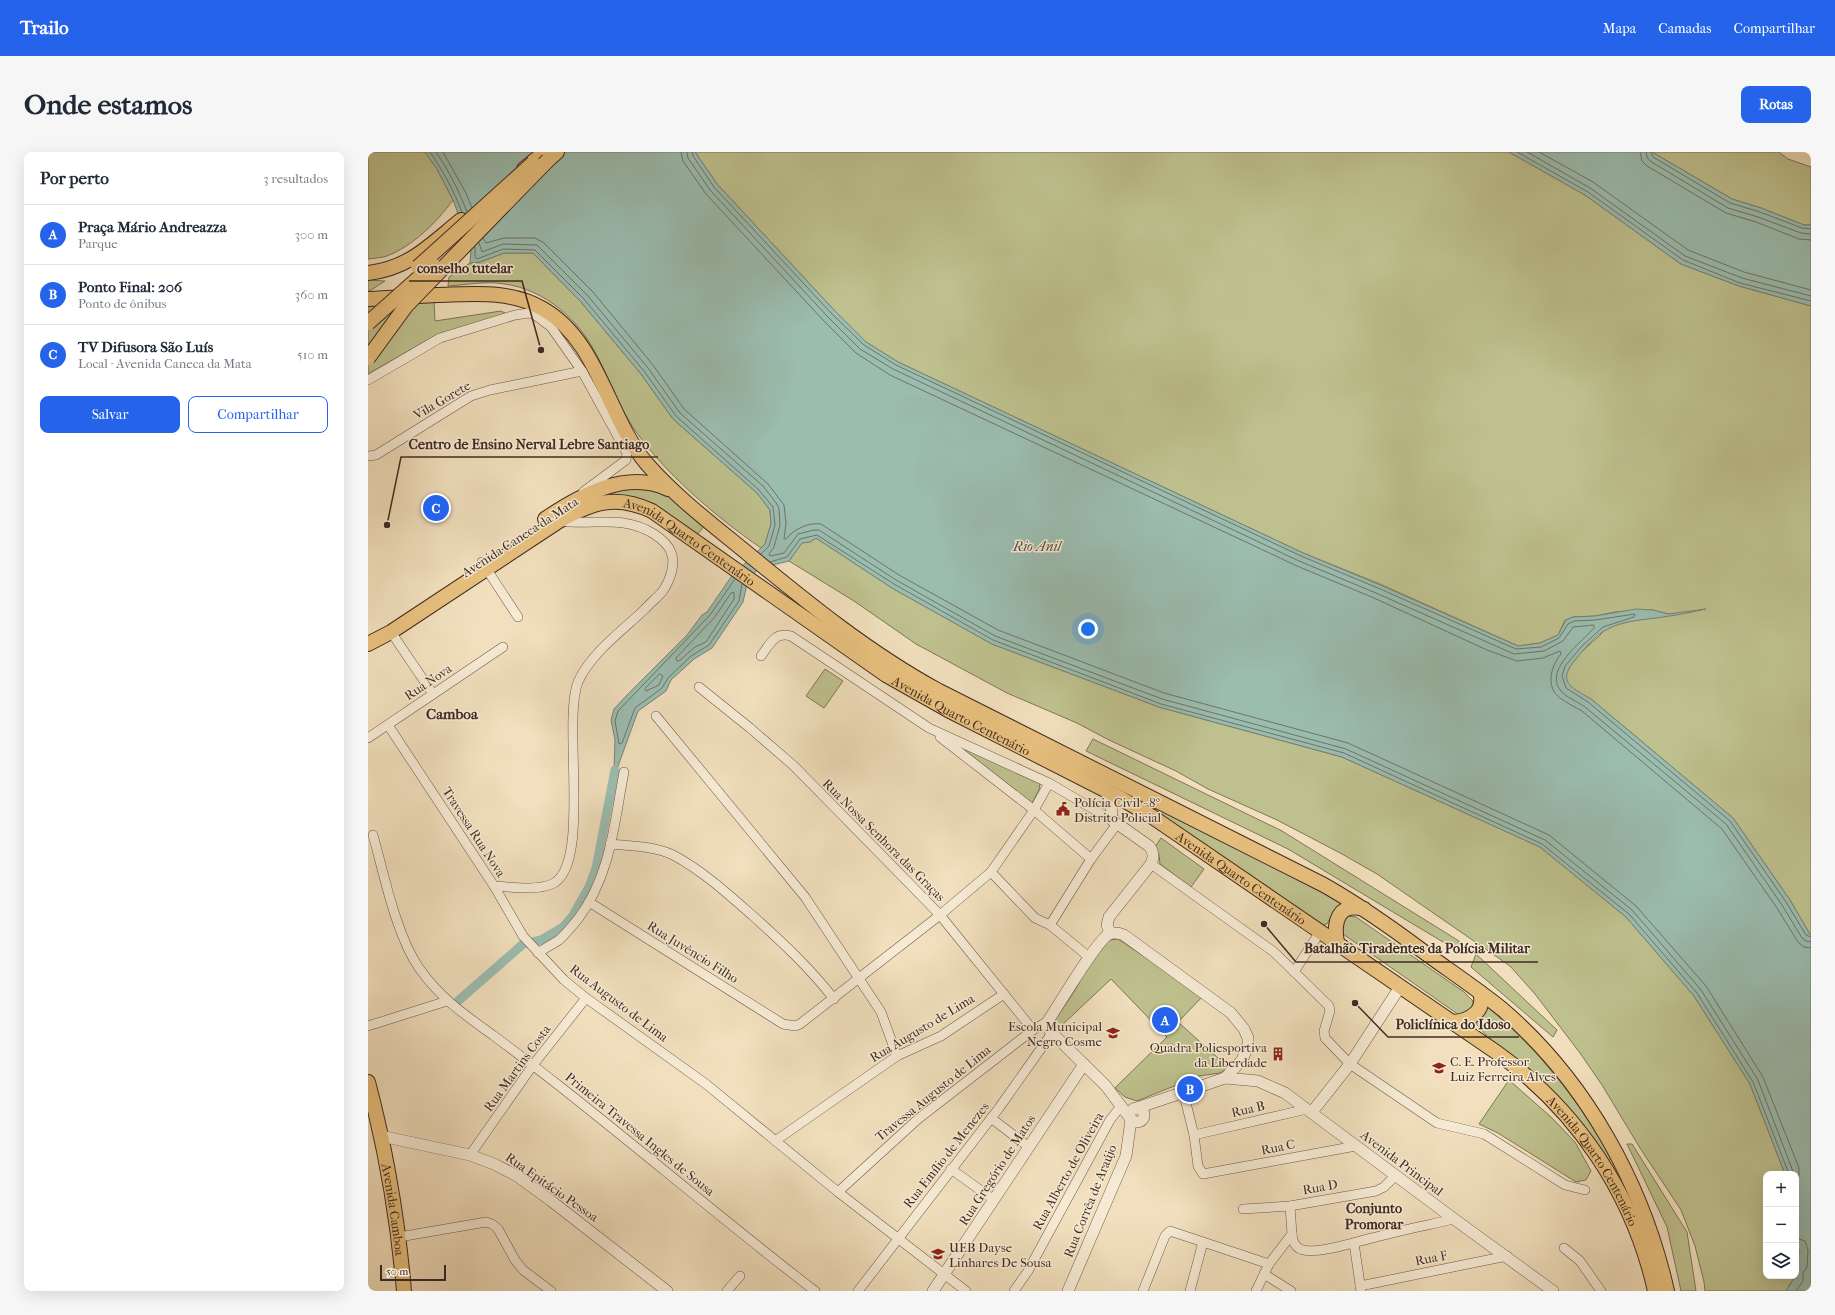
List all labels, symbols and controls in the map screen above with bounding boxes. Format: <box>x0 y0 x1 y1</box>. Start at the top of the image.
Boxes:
text: Trailo <box>20 17 69 39</box>
text: Mapa <box>1603 20 1636 37</box>
text: Camadas <box>1658 20 1712 37</box>
text: Compartilhar <box>1734 20 1815 37</box>
button: Rotas <box>1741 86 1811 123</box>
text: Onde estamos <box>24 88 192 121</box>
text: Por perto <box>40 168 109 188</box>
text: 3 resultados <box>263 171 328 186</box>
text: Praça Mário Andreazza <box>78 218 227 236</box>
text: A <box>49 227 57 242</box>
text: 300 m <box>295 227 328 242</box>
text: Parque <box>78 236 118 251</box>
callout: conselho tutelar <box>409 255 522 281</box>
text: conselho tutelar <box>417 260 514 277</box>
text: Ponto Final: 206 <box>78 278 182 296</box>
text: B <box>49 287 57 302</box>
text: 360 m <box>295 287 328 302</box>
text: Ponto de ônibus <box>78 296 167 311</box>
text: TV Difusora São Luís <box>78 338 213 356</box>
text: C <box>49 347 57 362</box>
text: 510 m <box>297 347 328 362</box>
text: Local · Avenida Caneca da Mata <box>78 356 252 371</box>
street label: Vila Gorete <box>410 377 474 423</box>
button: Salvar <box>40 396 180 433</box>
button: Compartilhar <box>188 396 328 433</box>
callout: Centro de Ensino Nerval Lebre Santiago <box>401 431 658 457</box>
text: Centro de Ensino Nerval Lebre Santiago <box>409 436 649 453</box>
pin: C <box>423 493 449 523</box>
street label: Avenida Caneca da Mata <box>458 493 582 581</box>
street label: Avenida Quarto Centenário <box>621 495 759 589</box>
water label: Rio Anil <box>1012 538 1063 555</box>
your location <box>1078 619 1098 639</box>
street label: Rua Nova <box>402 660 455 703</box>
street label: Avenida Quarto Centenário <box>889 672 1033 758</box>
district label: Camboa <box>426 705 479 723</box>
street label: Rua Nossa Senhora das Graças <box>819 776 948 905</box>
street label: Travessa Rua Nova <box>439 784 509 881</box>
place label: Polícia Civil - 8º Distrito Policial <box>1074 795 1161 825</box>
public building icon: Polícia Civil - 8º Distrito Policial <box>1055 801 1071 817</box>
street label: Avenida Quarto Centenário <box>1172 827 1309 928</box>
street label: Rua Juvêncio Filho <box>645 918 742 986</box>
callout: Batalhão Tiradentes da Polícia Militar <box>1296 936 1538 962</box>
text: Batalhão Tiradentes da Polícia Militar <box>1304 940 1531 957</box>
street label: Rua Augusto de Lima <box>567 961 672 1045</box>
street label: Rua Augusto de Lima <box>867 990 978 1065</box>
pin: A <box>1152 1005 1178 1035</box>
callout: Policlínica do Idoso <box>1388 1011 1519 1037</box>
text: Policlínica do Idoso <box>1395 1016 1511 1033</box>
place label: Escola Municipal Negro Cosme <box>1008 1019 1103 1049</box>
street label: Rua Martins Costa <box>481 1021 554 1114</box>
school or university icon: Escola Municipal Negro Cosme <box>1105 1025 1121 1041</box>
place label: Quadra Poliesportiva da Liberdade <box>1150 1040 1268 1070</box>
street label: Travessa Augusto de Lima <box>872 1041 994 1144</box>
building icon: Quadra Poliesportiva da Liberdade <box>1270 1046 1286 1062</box>
place label: C. E. Professor Luiz Ferreira Alves <box>1450 1054 1556 1084</box>
school or university icon: C. E. Professor Luiz Ferreira Alves <box>1431 1060 1447 1076</box>
street label: Primeira Travessa Ingles de Sousa <box>562 1069 718 1199</box>
pin: B <box>1177 1074 1203 1104</box>
street label: Avenida Quarto Centenário <box>1543 1091 1641 1229</box>
street label: Rua B <box>1230 1098 1266 1120</box>
street label: Rua Emílio de Menezes <box>900 1099 992 1211</box>
street label: Rua Alberto de Oliveira <box>1029 1109 1107 1232</box>
street label: Rua Gregório de Matos <box>956 1112 1038 1228</box>
street label: Avenida Principal <box>1357 1127 1446 1199</box>
street label: Rua C <box>1260 1136 1296 1158</box>
street label: Rua Corrêa de Araújo <box>1061 1142 1120 1260</box>
street label: Rua Epitácio Pessoa <box>503 1149 602 1225</box>
street label: Avenida Camboa <box>379 1161 408 1257</box>
map controls <box>1763 1171 1799 1279</box>
button: + <box>1763 1171 1799 1207</box>
street label: Rua D <box>1301 1177 1339 1197</box>
district label: Conjunto Promorar <box>1345 1200 1404 1233</box>
button: − <box>1763 1207 1799 1243</box>
place label: UEB Dayse Linhares De Sousa <box>949 1240 1052 1270</box>
button: layers <box>1763 1243 1799 1279</box>
school or university icon: UEB Dayse Linhares De Sousa <box>930 1246 946 1262</box>
street label: Rua F <box>1414 1248 1448 1268</box>
scale bar <box>380 1263 446 1282</box>
text: 50 m <box>386 1265 408 1278</box>

